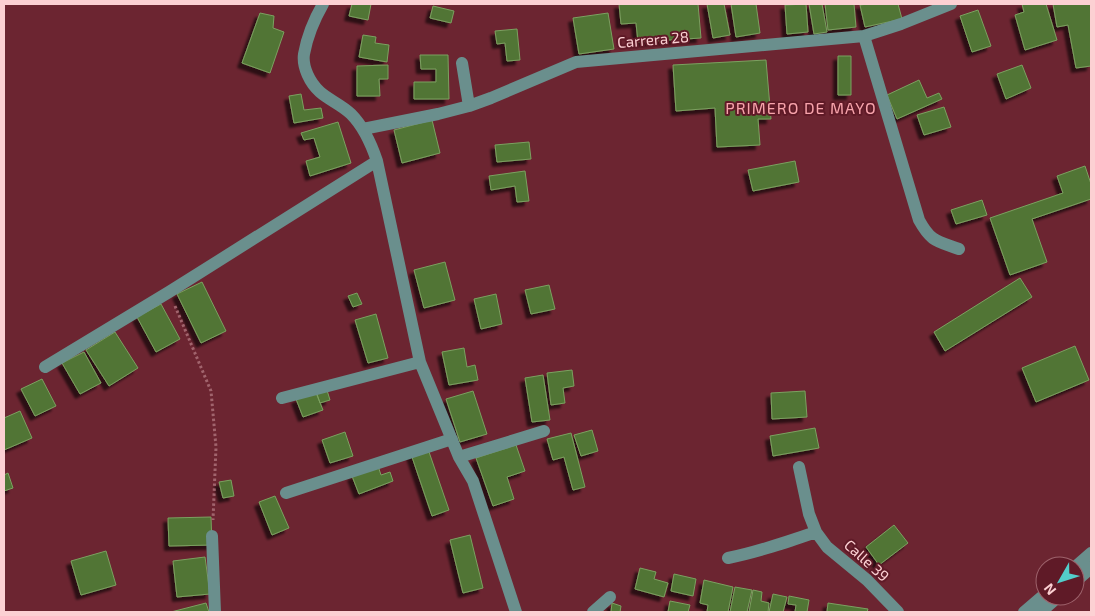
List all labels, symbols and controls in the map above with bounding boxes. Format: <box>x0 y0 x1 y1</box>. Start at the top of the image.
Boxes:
street label: Carrera 28 <box>616 27 690 51</box>
district label: PRIMERO DE MAYO <box>725 98 877 117</box>
street label: Calle 39 <box>841 535 893 585</box>
north arrow <box>1035 556 1085 606</box>
text: N <box>1040 580 1059 599</box>

